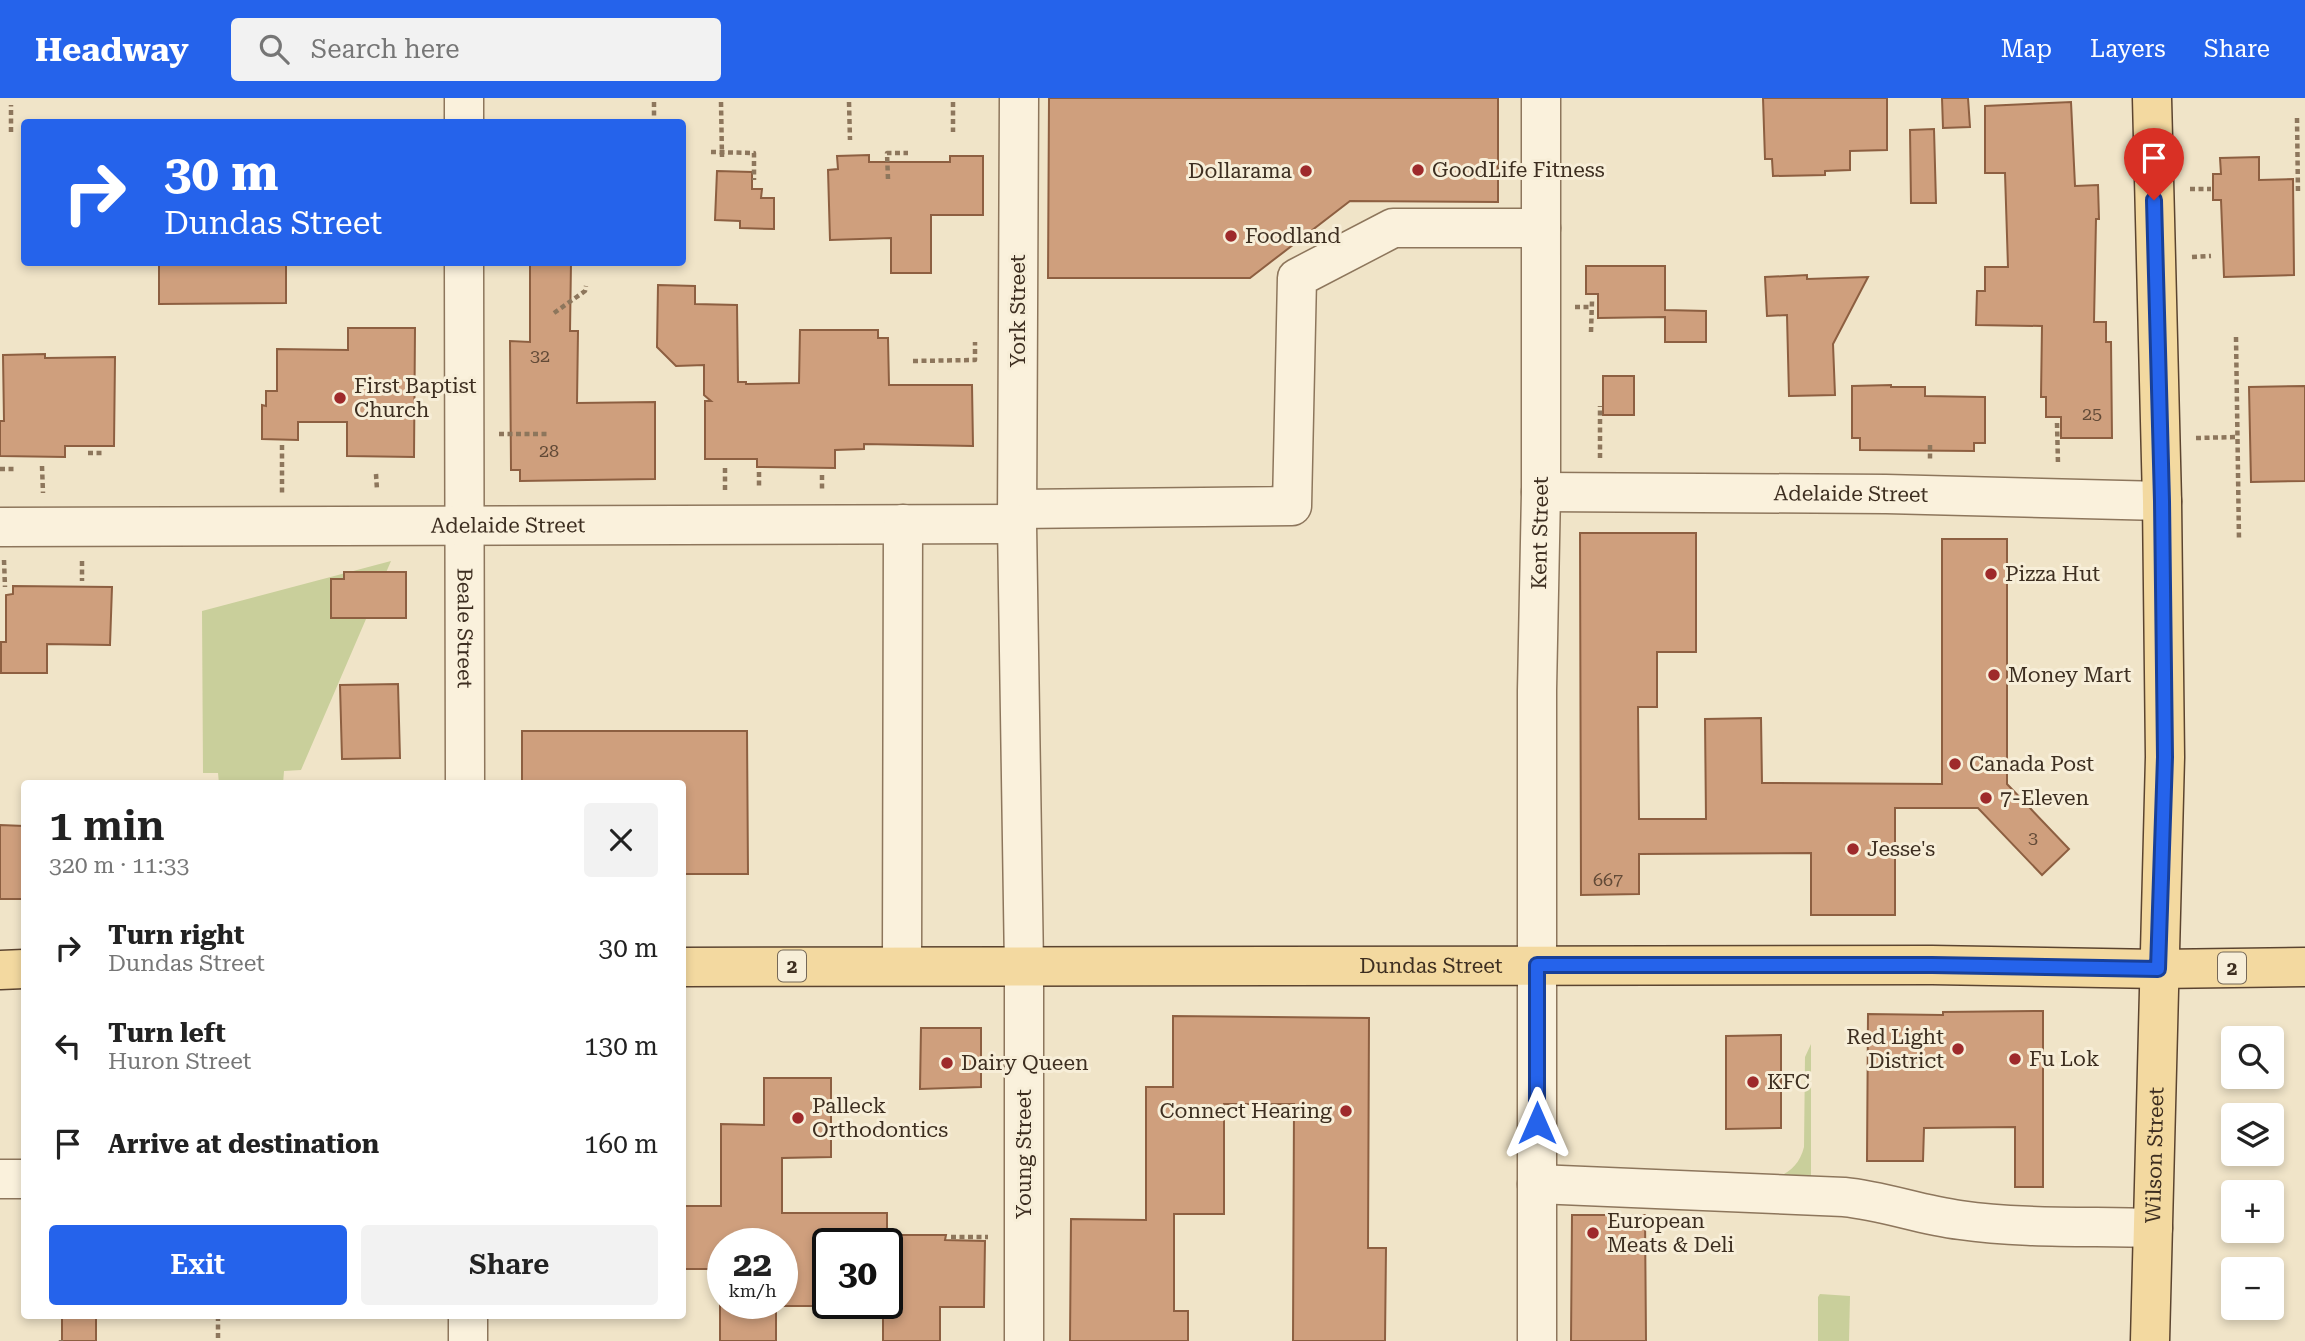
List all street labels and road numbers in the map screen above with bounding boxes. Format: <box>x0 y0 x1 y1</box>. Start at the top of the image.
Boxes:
street label: York Street <box>1006 254 1030 368</box>
street label: Kent Street <box>1527 476 1553 590</box>
street label: Adelaide Street <box>1774 481 1929 507</box>
street label: Adelaide Street <box>431 513 586 538</box>
street label: Beale Street <box>453 568 477 688</box>
road number: 2 <box>778 950 806 982</box>
road number: 2 <box>2218 953 2246 984</box>
street label: Dundas Street <box>1359 954 1503 978</box>
street label: Wilson Street <box>2141 1086 2169 1224</box>
street label: Young Street <box>1012 1089 1036 1219</box>

